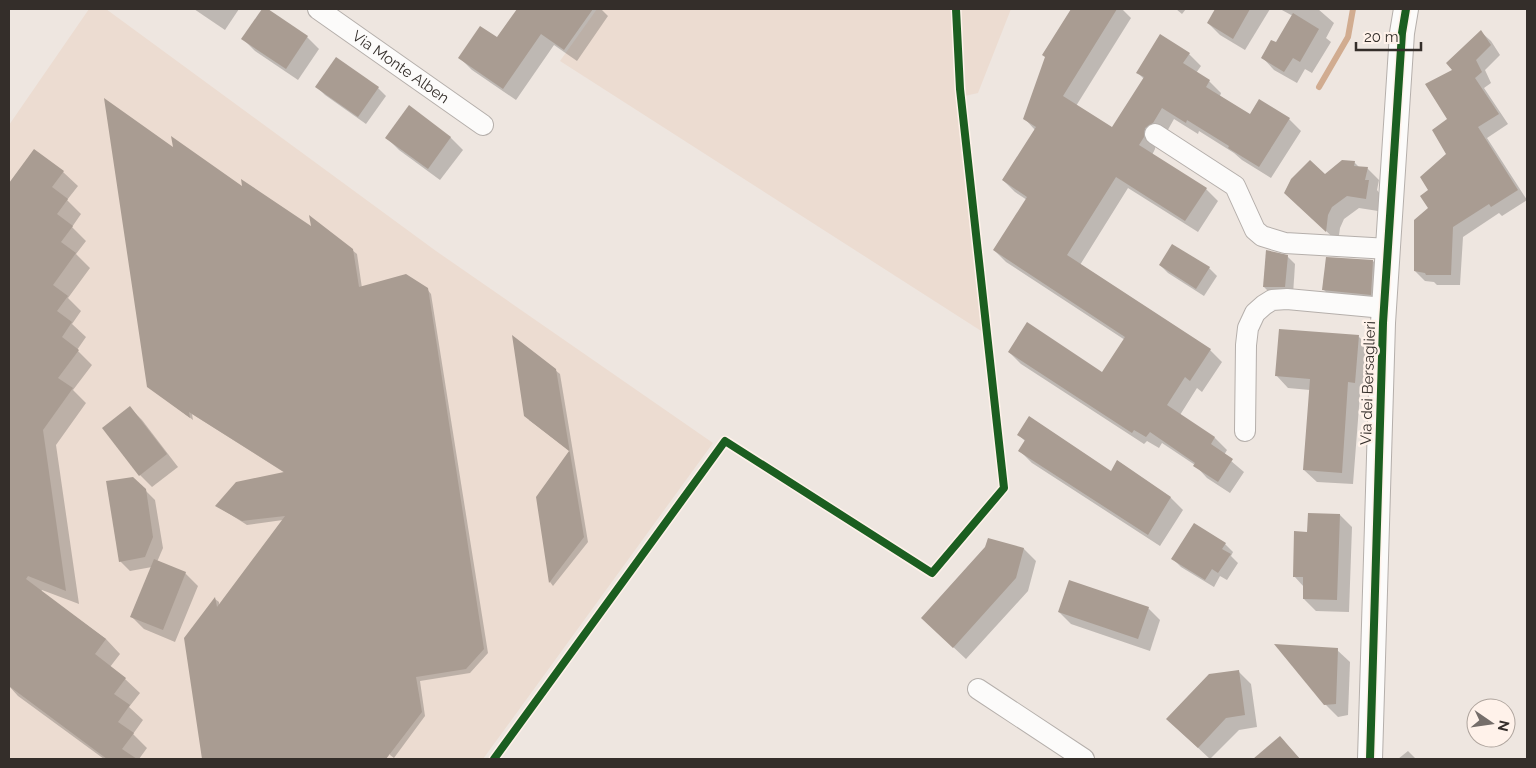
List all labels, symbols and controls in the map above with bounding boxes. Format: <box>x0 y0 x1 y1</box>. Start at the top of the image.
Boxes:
scale bar <box>1356 20 1421 52</box>
street label: Via Monte Alben <box>349 27 453 107</box>
text: 20 m <box>1364 28 1399 46</box>
street label: Via dei Bersaglieri <box>1357 321 1379 445</box>
north arrow <box>1466 698 1516 748</box>
text: N <box>1495 719 1513 733</box>

